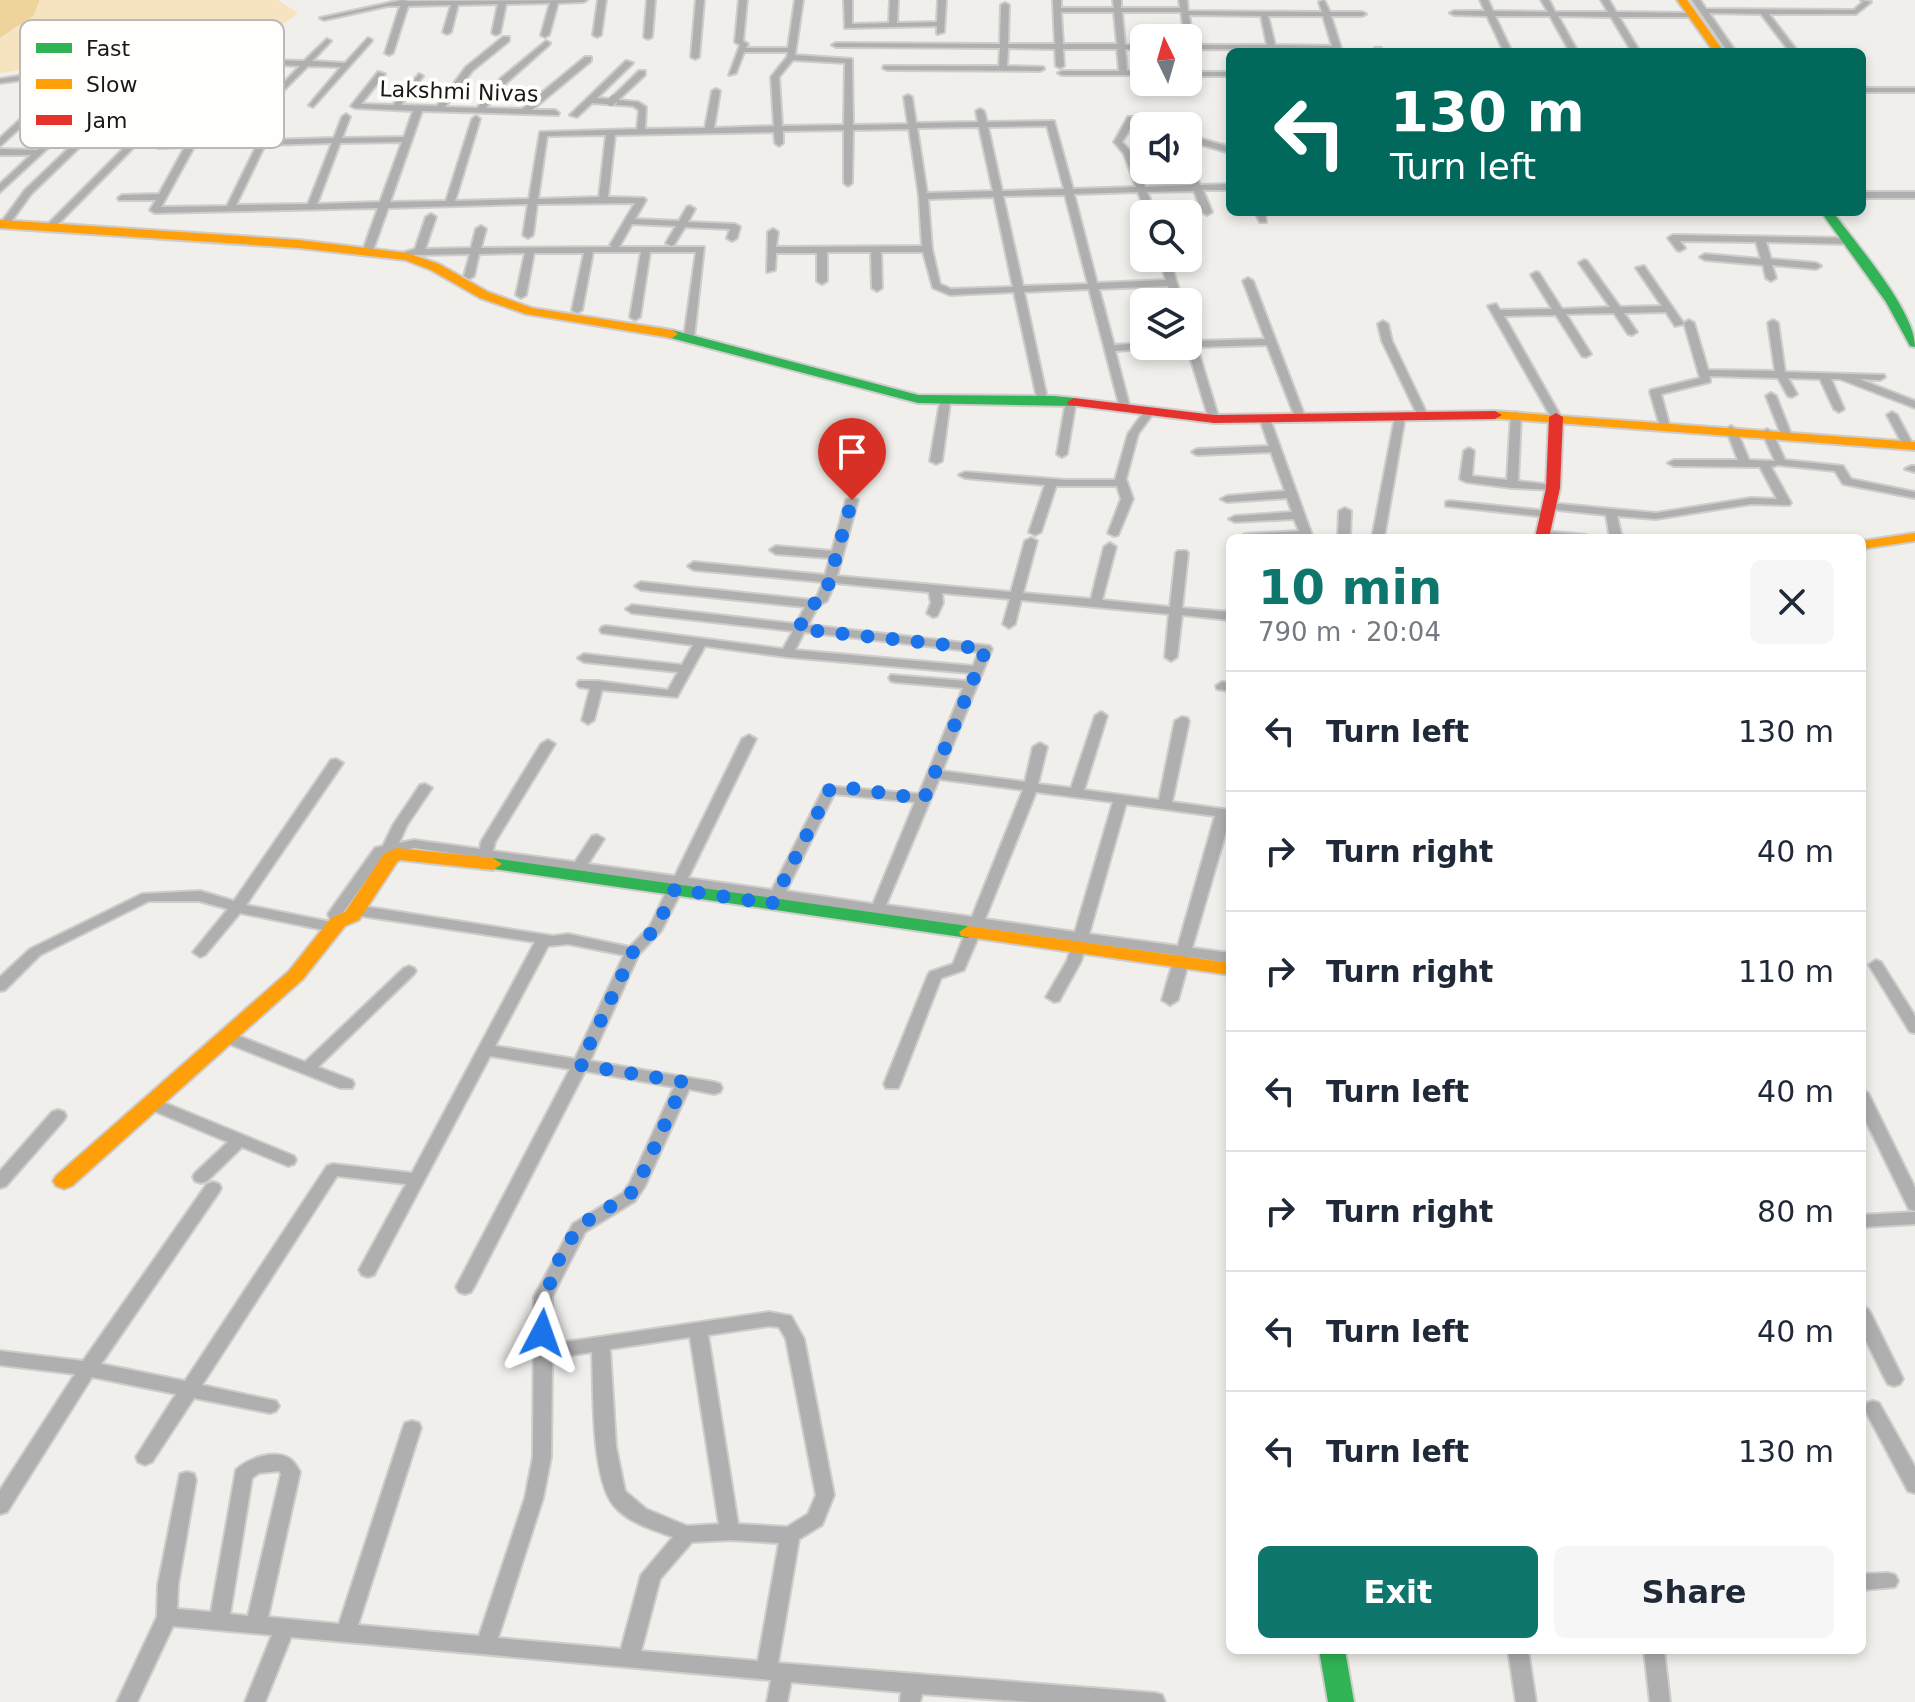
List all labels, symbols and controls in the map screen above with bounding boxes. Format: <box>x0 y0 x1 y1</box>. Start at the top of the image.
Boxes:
legend <box>20 20 284 148</box>
north arrow <box>1130 24 1202 96</box>
map controls <box>1130 24 1202 360</box>
text: Fast <box>86 36 131 61</box>
text: Slow <box>86 72 138 97</box>
street label: Lakshmi Nivas <box>379 76 539 107</box>
text: 130 m <box>1390 79 1585 144</box>
icon: left <box>1258 80 1362 184</box>
text: Jam <box>84 108 127 133</box>
button: sound <box>1130 112 1202 184</box>
text: Turn left <box>1390 146 1536 187</box>
button: search <box>1130 200 1202 272</box>
button: layers <box>1130 288 1202 360</box>
pin <box>818 418 886 500</box>
icon: arrive <box>830 430 874 474</box>
text: 10 min <box>1258 559 1442 615</box>
button: close <box>1750 560 1834 644</box>
text: 790 m · 20:04 <box>1258 617 1441 647</box>
icon: left <box>1258 709 1302 753</box>
text: Turn left <box>1326 714 1469 749</box>
text: 130 m <box>1738 714 1834 749</box>
icon: right <box>1258 829 1302 873</box>
text: Turn right <box>1326 834 1493 869</box>
text: 40 m <box>1757 834 1834 869</box>
icon: right <box>1258 949 1302 993</box>
text: Turn right <box>1326 954 1493 989</box>
text: 110 m <box>1738 954 1834 989</box>
icon: left <box>1258 1069 1302 1113</box>
text: Turn left <box>1326 1074 1469 1109</box>
text: 40 m <box>1757 1074 1834 1109</box>
icon: right <box>1258 1189 1302 1233</box>
text: Turn right <box>1326 1194 1493 1229</box>
text: 80 m <box>1757 1194 1834 1229</box>
position arrow <box>500 1291 584 1375</box>
icon: left <box>1258 1309 1302 1353</box>
text: Turn left <box>1326 1314 1469 1349</box>
text: 40 m <box>1757 1314 1834 1349</box>
icon: left <box>1258 1429 1302 1473</box>
text: Turn left <box>1326 1434 1469 1469</box>
text: 130 m <box>1738 1434 1834 1469</box>
button: Exit <box>1258 1546 1538 1638</box>
button: Share <box>1554 1546 1834 1638</box>

